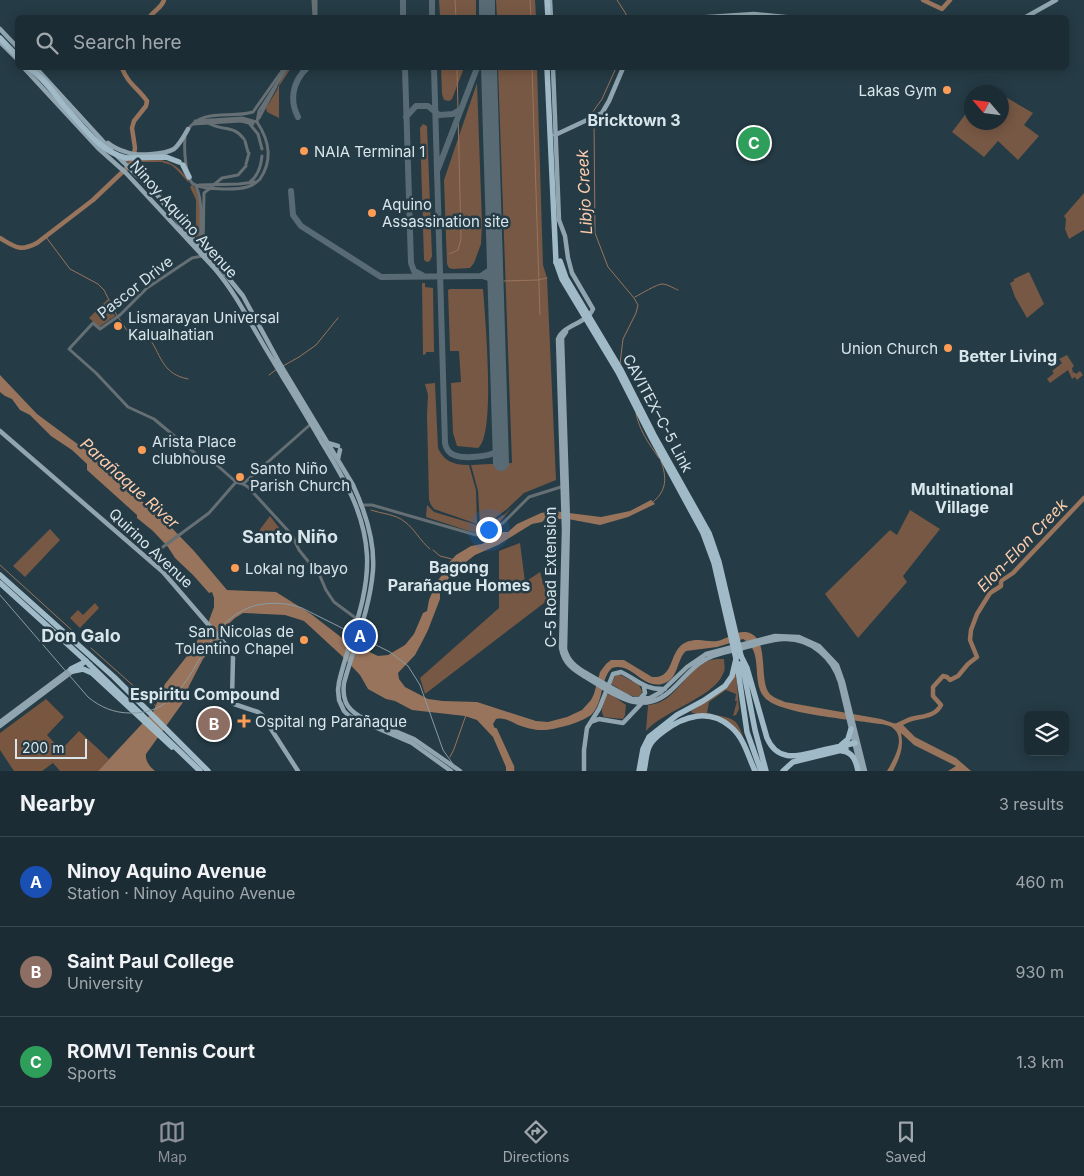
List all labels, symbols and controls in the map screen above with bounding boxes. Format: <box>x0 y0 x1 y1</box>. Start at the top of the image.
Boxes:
search box <box>15 15 1069 70</box>
icon: search <box>33 29 61 57</box>
text: Search here <box>73 31 182 54</box>
place label: Lakas Gym <box>859 81 937 100</box>
marker: Lakas Gym <box>941 84 953 96</box>
north arrow <box>964 85 1009 130</box>
district label: Bricktown 3 <box>587 110 681 130</box>
pin: C <box>738 124 770 162</box>
place label: NAIA Terminal 1 <box>314 142 425 161</box>
marker: NAIA Terminal 1 <box>298 145 310 157</box>
water label: Libjo Creek <box>572 149 596 235</box>
street label: Ninoy Aquino Avenue <box>126 156 242 282</box>
place label: Aquino Assassination site <box>382 195 509 231</box>
marker: Aquino Assassination site <box>366 207 378 219</box>
street label: Pascor Drive <box>93 252 177 322</box>
place label: Lismarayan Universal Kalualhatian <box>128 308 279 344</box>
marker: Lismarayan Universal Kalualhatian <box>112 320 124 332</box>
place label: Union Church <box>841 339 938 358</box>
marker: Union Church <box>942 342 954 354</box>
district label: Better Living <box>959 346 1057 366</box>
street label: CAVITEX–C-5 Link <box>619 351 698 476</box>
place label: Arista Place clubhouse <box>152 432 236 468</box>
water label: Parañaque River <box>77 433 184 533</box>
marker: Arista Place clubhouse <box>136 444 148 456</box>
place label: Santo Niño Parish Church <box>250 459 350 495</box>
marker: Santo Niño Parish Church <box>234 471 246 483</box>
district label: Multinational Village <box>911 479 1013 517</box>
water label: Elon-Elon Creek <box>973 494 1072 596</box>
street label: Quirino Avenue <box>105 504 197 592</box>
street label: C-5 Road Extension <box>541 507 560 647</box>
your location <box>476 517 502 543</box>
district label: Santo Niño <box>242 526 338 547</box>
district label: Bagong Parañaque Homes <box>388 557 530 595</box>
place label: Lokal ng Ibayo <box>245 559 348 578</box>
marker: Lokal ng Ibayo <box>229 562 241 574</box>
pin: A <box>344 617 376 655</box>
place label: San Nicolas de Tolentino Chapel <box>175 622 294 658</box>
district label: Don Galo <box>41 625 121 646</box>
marker: San Nicolas de Tolentino Chapel <box>298 634 310 646</box>
district label: Espiritu Compound <box>130 684 280 704</box>
pin: B <box>198 705 230 743</box>
map controls <box>1024 711 1069 756</box>
button: layers <box>1024 711 1069 756</box>
place label: Ospital ng Parañaque <box>255 712 407 731</box>
marker: Ospital ng Parañaque <box>237 714 251 728</box>
scale bar <box>15 736 88 759</box>
text: 200 m <box>22 739 64 756</box>
text: Nearby <box>20 791 95 816</box>
text: 3 results <box>999 794 1064 814</box>
text: Ninoy Aquino Avenue <box>67 860 267 883</box>
text: A <box>30 872 42 892</box>
text: 460 m <box>1015 872 1064 892</box>
text: Station · Ninoy Aquino Avenue <box>67 883 295 903</box>
text: Saint Paul College <box>67 950 234 973</box>
text: B <box>31 962 41 982</box>
text: 930 m <box>1016 962 1064 982</box>
text: University <box>67 973 143 993</box>
text: ROMVI Tennis Court <box>67 1040 255 1063</box>
text: C <box>30 1052 42 1072</box>
text: 1.3 km <box>1016 1052 1064 1072</box>
text: Sports <box>67 1063 116 1083</box>
tab: Map <box>158 1118 187 1165</box>
tab: Directions <box>503 1118 569 1165</box>
tab: Saved <box>885 1118 926 1165</box>

